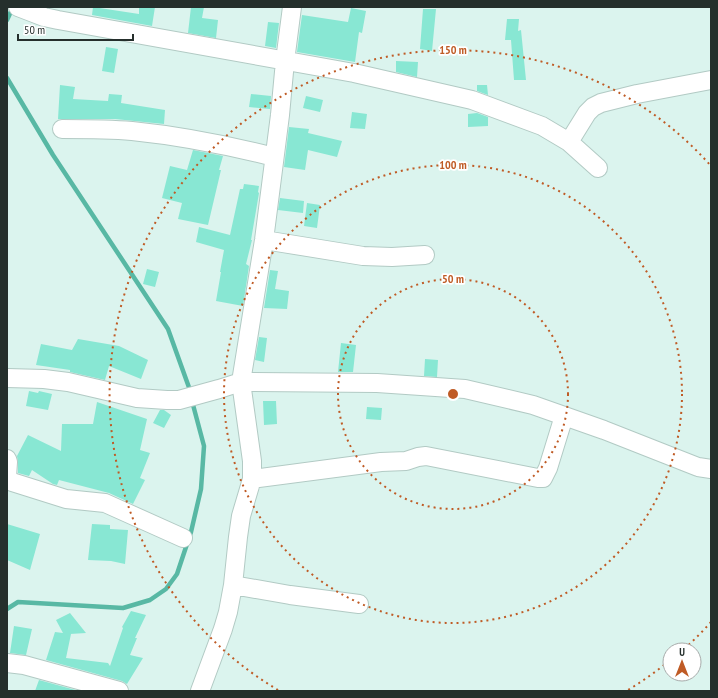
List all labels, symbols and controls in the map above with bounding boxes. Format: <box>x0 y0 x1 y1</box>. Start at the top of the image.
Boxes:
scale bar <box>18 16 133 42</box>
text: 50 m <box>24 22 45 37</box>
text: 150 m <box>439 42 467 57</box>
text: 100 m <box>439 157 467 172</box>
text: 50 m <box>442 271 464 286</box>
centre of rings <box>446 387 460 401</box>
north arrow <box>662 642 702 682</box>
text: U <box>679 645 685 659</box>

